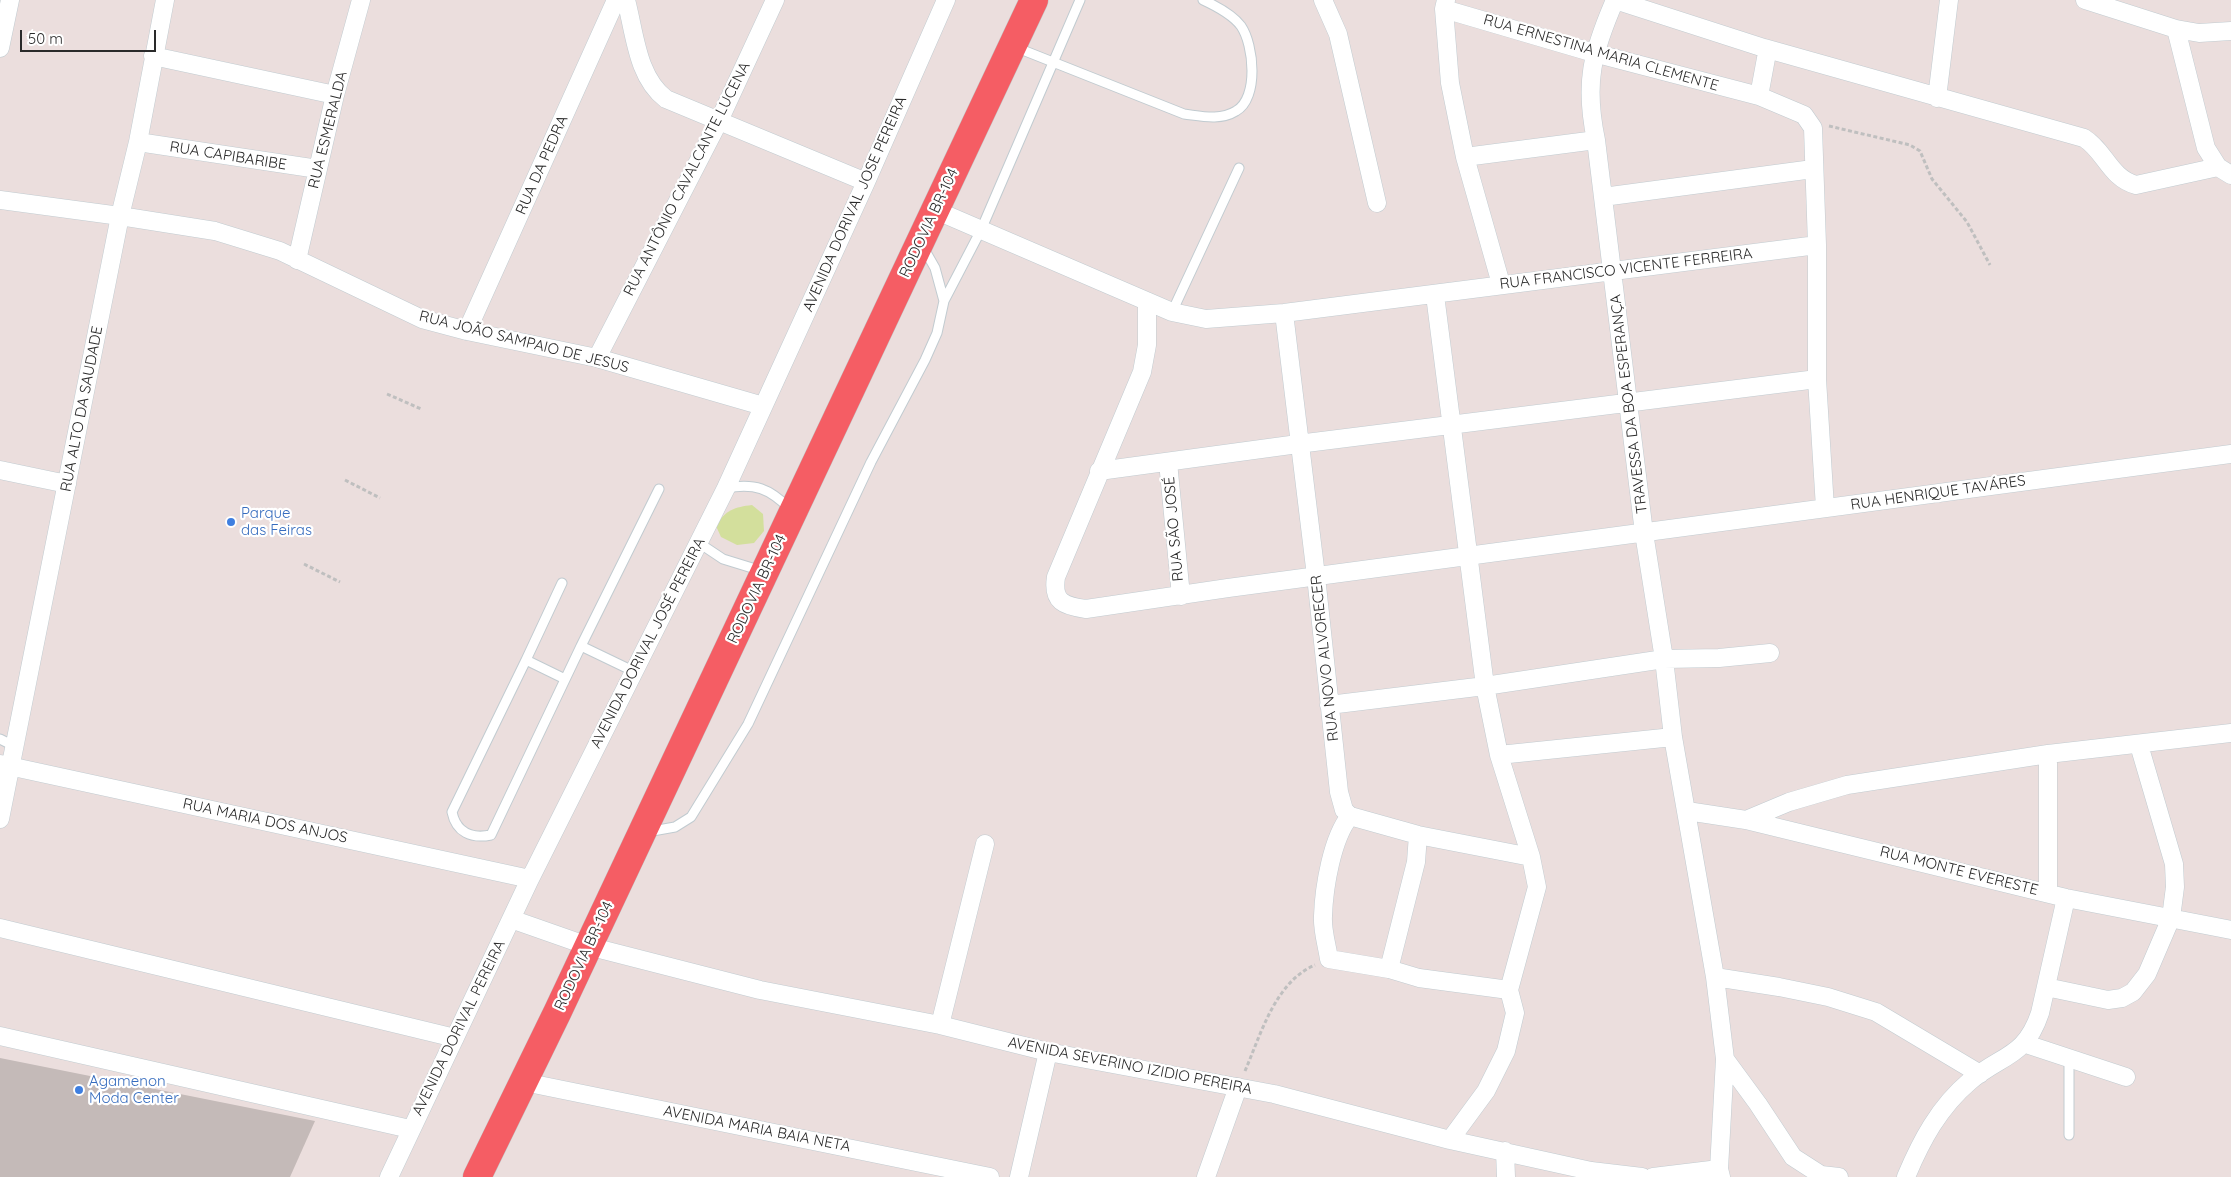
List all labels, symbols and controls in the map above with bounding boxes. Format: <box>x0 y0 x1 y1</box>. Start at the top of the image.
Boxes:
street label: RUA ERNESTINA MARIA CLEMENTE <box>1481 11 1721 95</box>
scale bar <box>22 20 159 52</box>
text: 50 m <box>28 29 63 48</box>
street label: RUA ANTÔNIO CAVALCANTE LUCENA <box>620 59 754 299</box>
street label: RUA ESMERALDA <box>305 69 351 191</box>
street label: AVENIDA DORIVAL JOSE PEREIRA <box>799 93 911 315</box>
street label: RUA DA PEDRA <box>512 113 572 217</box>
street label: RUA CAPIBARIBE <box>168 138 288 174</box>
street label: RODOVIA BR-104 <box>896 166 962 280</box>
street label: RUA FRANCISCO VICENTE FERREIRA <box>1499 245 1753 293</box>
street label: TRAVESSA DA BOA ESPERANÇA <box>1607 293 1651 515</box>
street label: RUA JOÃO SAMPAIO DE JESUS <box>417 307 631 377</box>
street label: RUA ALTO DA SAUDADE <box>57 325 107 493</box>
street label: RUA HENRIQUE TAVÁRES <box>1849 472 2027 514</box>
street label: RUA SÃO JOSÉ <box>1160 476 1188 582</box>
place label: Parque das Feiras <box>241 504 312 539</box>
marker: Parque das Feiras <box>225 516 237 528</box>
street label: RODOVIA BR-104 <box>724 532 790 646</box>
street label: AVENIDA DORIVAL JOSÉ PEREIRA <box>587 535 709 751</box>
street label: RUA NOVO ALVORECER <box>1307 574 1343 742</box>
street label: RUA MARIA DOS ANJOS <box>181 795 349 847</box>
street label: RUA MONTE EVERESTE <box>1878 843 2040 899</box>
street label: RODOVIA BR-104 <box>551 899 617 1013</box>
street label: AVENIDA DORIVAL PEREIRA <box>409 937 509 1119</box>
street label: AVENIDA SEVERINO IZIDIO PEREIRA <box>1006 1033 1254 1099</box>
place label: Agamenon Moda Center <box>89 1072 179 1107</box>
marker: Agamenon Moda Center <box>73 1084 85 1096</box>
street label: AVENIDA MARIA BAIA NETA <box>662 1102 852 1156</box>

